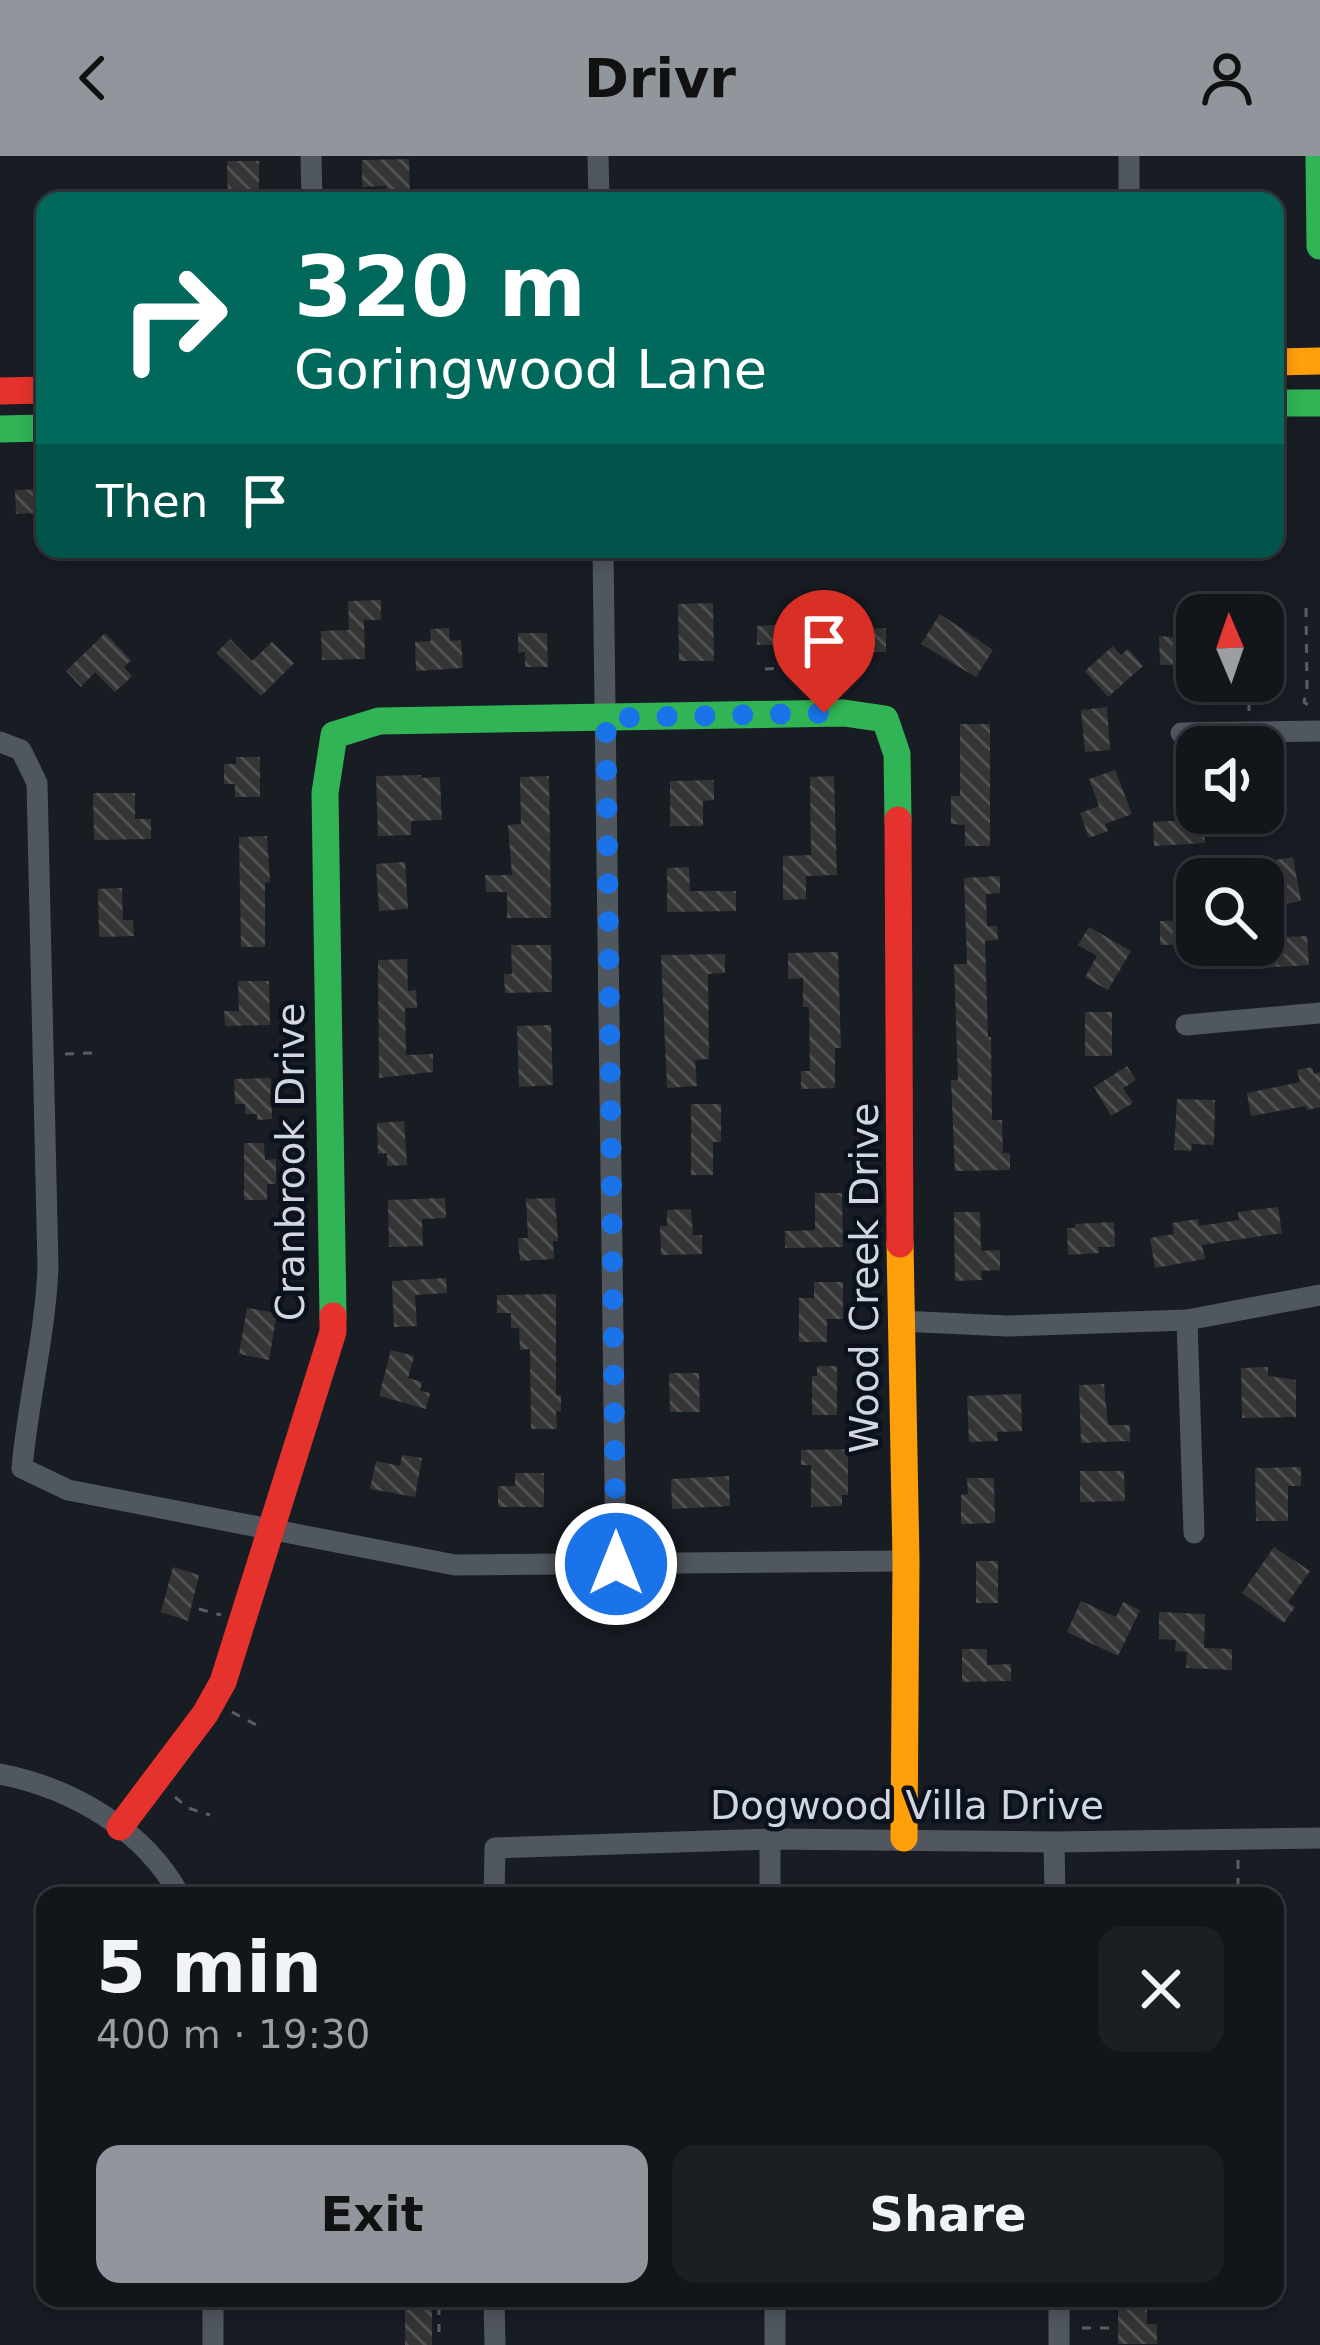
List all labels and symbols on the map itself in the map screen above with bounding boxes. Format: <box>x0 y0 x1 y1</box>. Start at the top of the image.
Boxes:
pin <box>773 590 875 713</box>
north arrow <box>1176 594 1284 702</box>
street label: Cranbrook Drive <box>268 1003 313 1321</box>
street label: Wood Creek Drive <box>842 1103 887 1453</box>
position arrow <box>553 1501 679 1627</box>
street label: Dogwood Villa Drive <box>710 1783 1104 1828</box>

